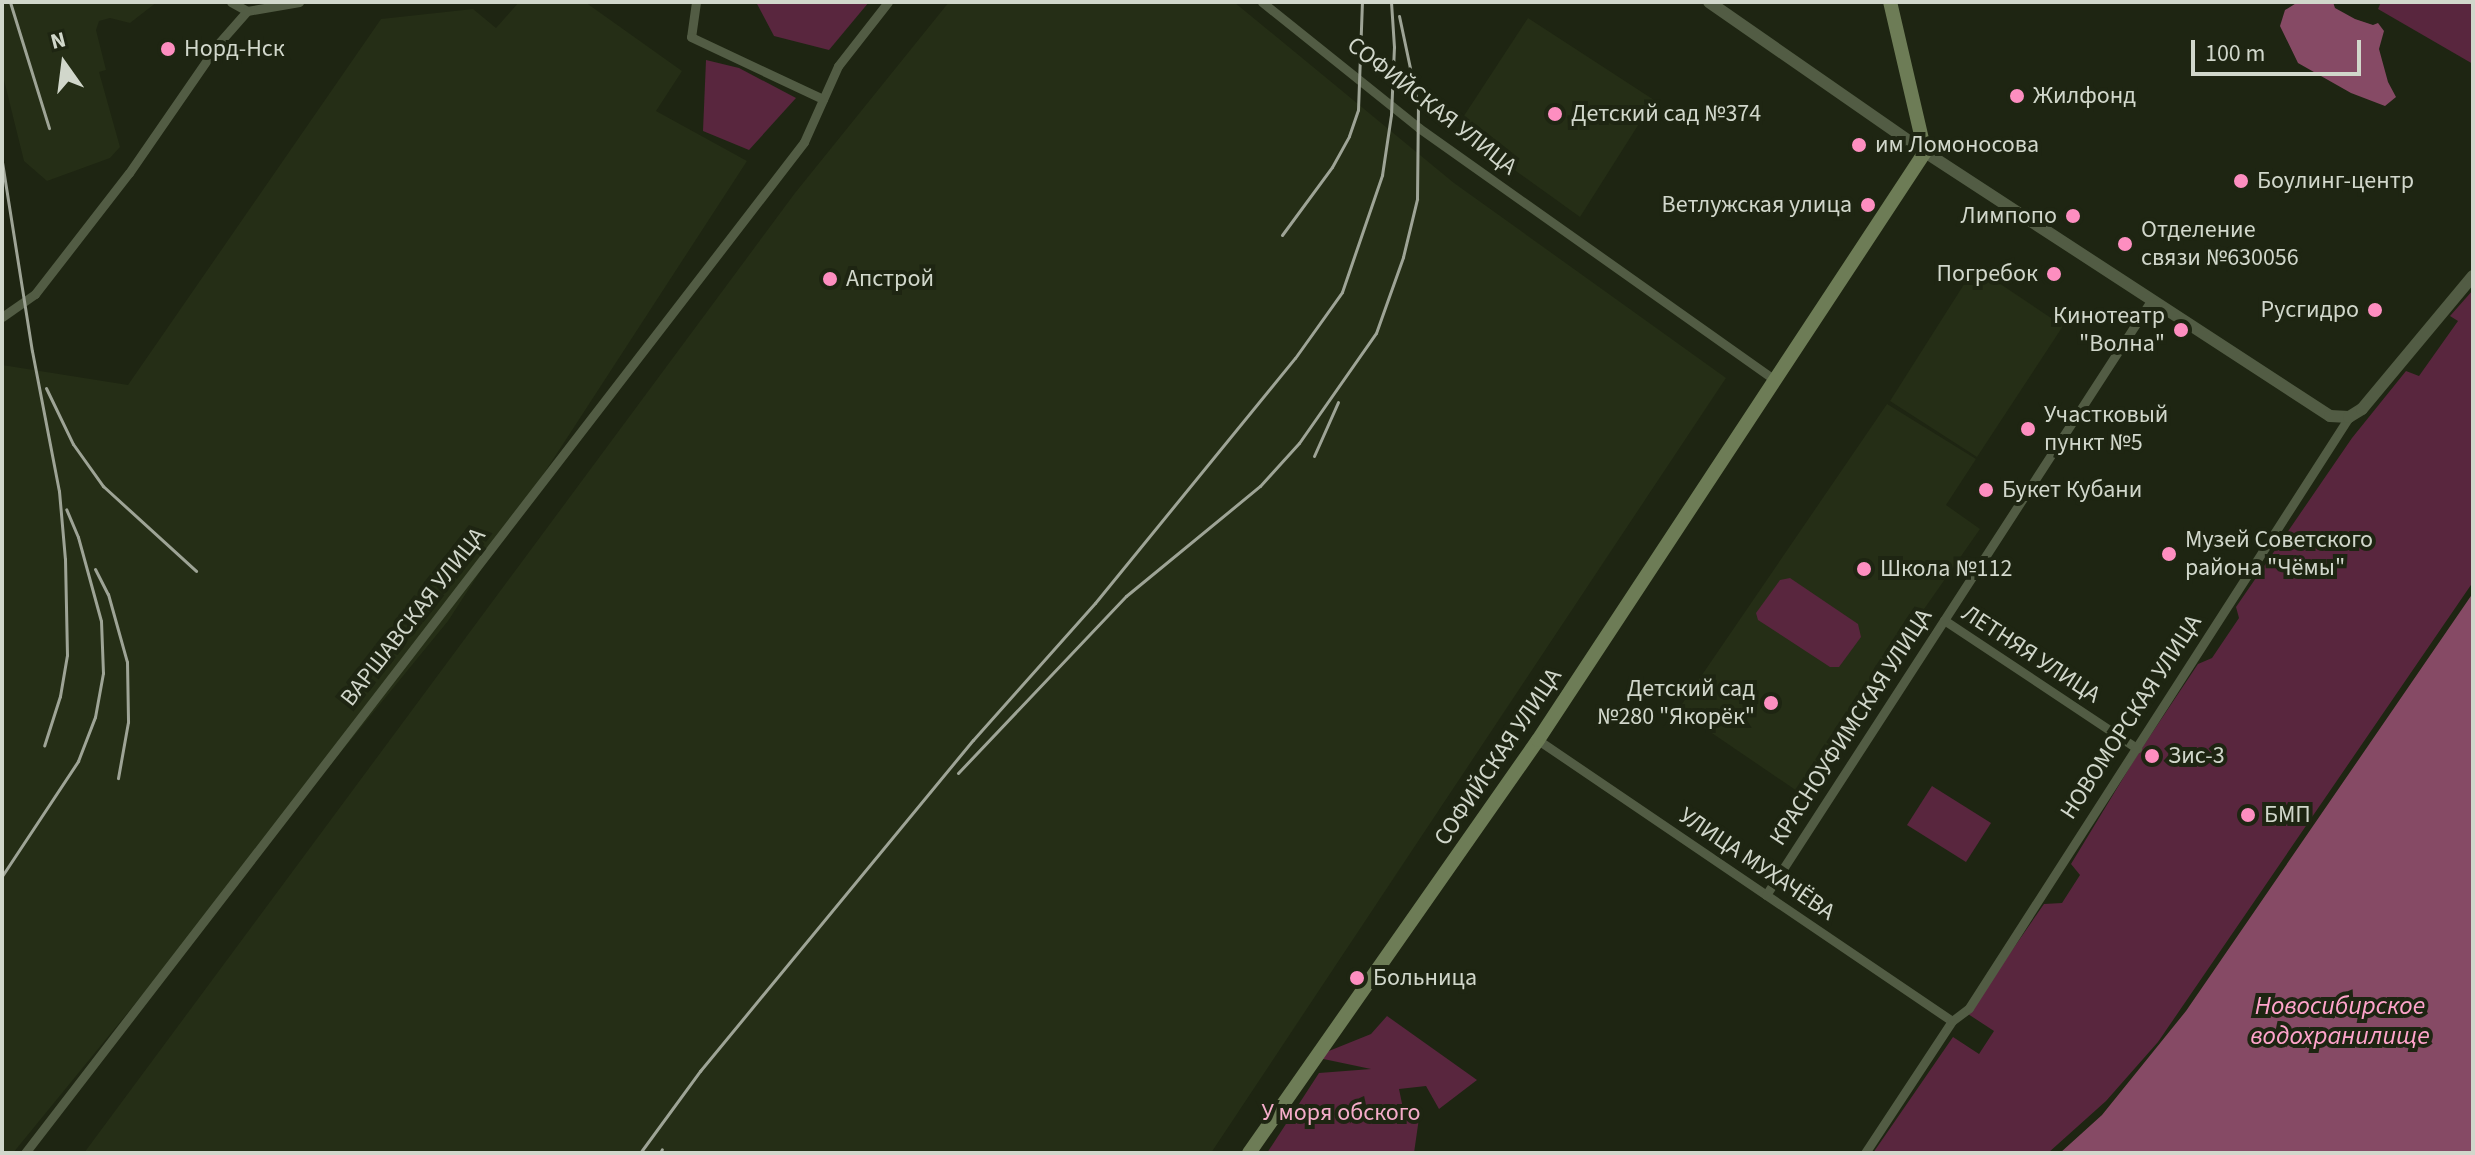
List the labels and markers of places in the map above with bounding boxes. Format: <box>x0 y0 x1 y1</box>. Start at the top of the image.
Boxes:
place label: Норд-Нск <box>184 35 285 63</box>
marker: Норд-Нск <box>159 40 177 58</box>
place label: Жилфонд <box>2033 82 2136 110</box>
marker: Жилфонд <box>2008 87 2026 105</box>
place label: Детский сад №374 <box>1571 100 1761 128</box>
marker: Детский сад №374 <box>1546 105 1564 123</box>
place label: им Ломоносова <box>1875 131 2039 159</box>
marker: им Ломоносова <box>1850 136 1868 154</box>
place label: Боулинг-центр <box>2257 167 2414 195</box>
marker: Боулинг-центр <box>2232 172 2250 190</box>
place label: Ветлужская улица <box>1662 191 1852 219</box>
marker: Ветлужская улица <box>1859 196 1877 214</box>
place label: Лимпопо <box>1961 202 2057 230</box>
marker: Лимпопо <box>2064 207 2082 225</box>
place label: Отделение связи №630056 <box>2141 216 2299 272</box>
marker: Отделение связи №630056 <box>2116 235 2134 253</box>
place label: Погребок <box>1936 260 2038 288</box>
place label: Апстрой <box>846 265 934 293</box>
marker: Погребок <box>2045 265 2063 283</box>
marker: Апстрой <box>821 270 839 288</box>
place label: Русгидро <box>2261 296 2359 324</box>
marker: Русгидро <box>2366 301 2384 319</box>
place label: Кинотеатр "Волна" <box>2053 302 2165 358</box>
marker: Кинотеатр "Волна" <box>2172 321 2190 339</box>
place label: Участковый пункт №5 <box>2044 401 2168 457</box>
marker: Участковый пункт №5 <box>2019 420 2037 438</box>
place label: Букет Кубани <box>2002 476 2142 504</box>
marker: Букет Кубани <box>1977 481 1995 499</box>
place label: Музей Советского района "Чёмы" <box>2185 526 2373 582</box>
marker: Музей Советского района "Чёмы" <box>2160 545 2178 563</box>
place label: Школа №112 <box>1880 555 2012 583</box>
marker: Школа №112 <box>1855 560 1873 578</box>
place label: Детский сад №280 "Якорёк" <box>1597 675 1755 731</box>
marker: Детский сад №280 "Якорёк" <box>1762 694 1780 712</box>
place label: Зис-3 <box>2168 742 2225 770</box>
marker: Зис-3 <box>2143 747 2161 765</box>
place label: БМП <box>2264 801 2311 829</box>
marker: БМП <box>2239 806 2257 824</box>
place label: Больница <box>1373 964 1477 992</box>
marker: Больница <box>1348 969 1366 987</box>

